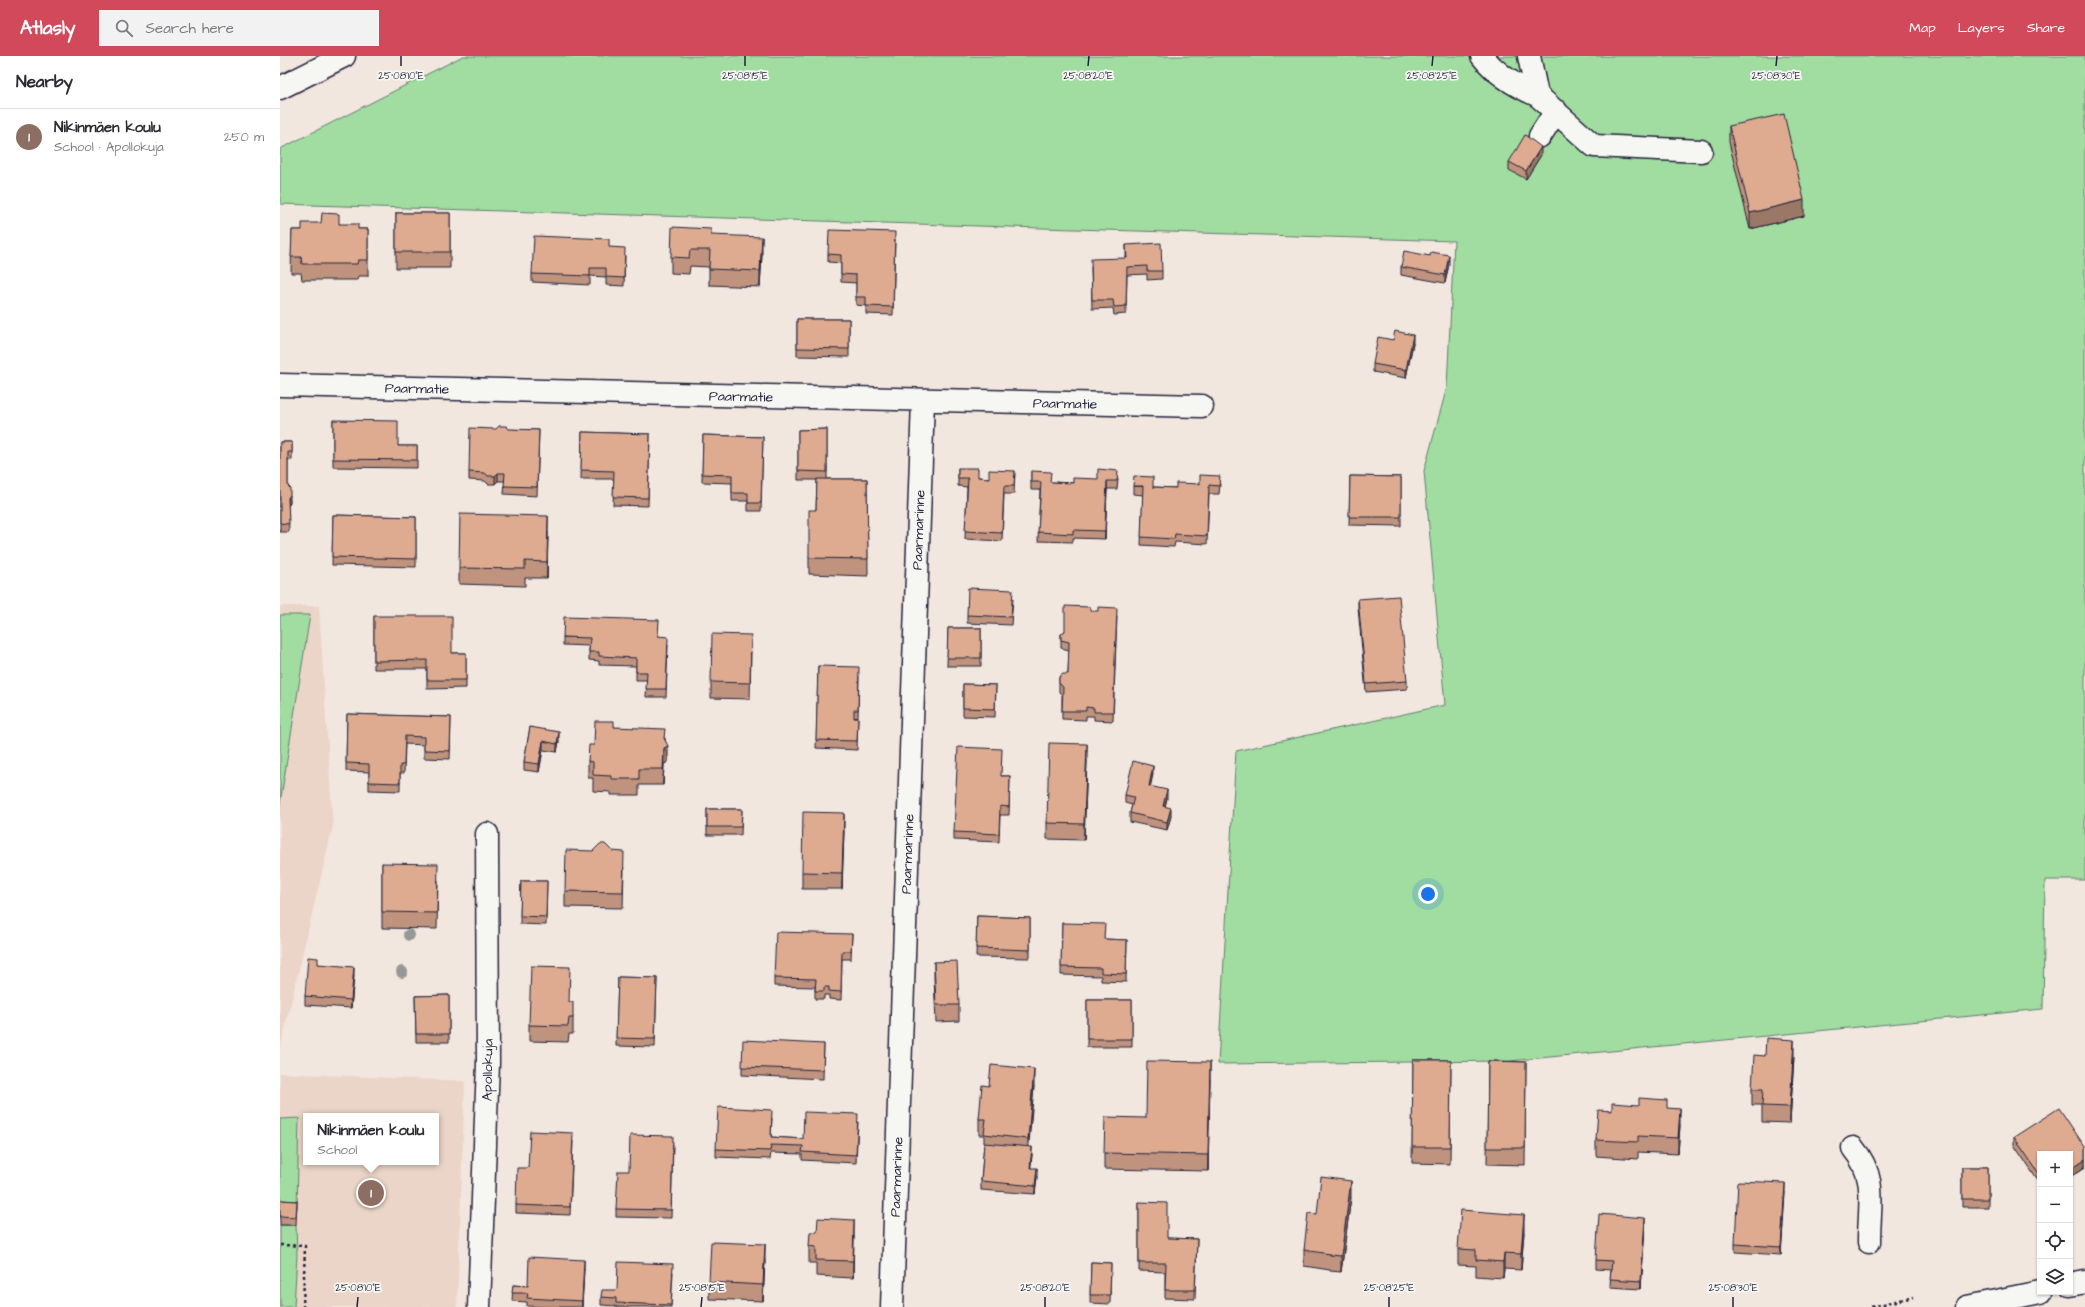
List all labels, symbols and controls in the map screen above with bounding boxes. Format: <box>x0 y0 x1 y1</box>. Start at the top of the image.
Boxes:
search box <box>99 10 379 46</box>
text: Atlasly <box>20 15 75 42</box>
icon: search <box>113 17 135 39</box>
text: Search here <box>145 18 234 39</box>
text: Map <box>1909 18 1936 38</box>
text: Layers <box>1958 18 2005 38</box>
text: Share <box>2027 18 2065 38</box>
text: 25°08'10"E <box>378 69 424 83</box>
text: 25°08'15"E <box>722 69 768 83</box>
text: 25°08'20"E <box>1063 69 1113 83</box>
text: 25°08'25"E <box>1407 69 1457 83</box>
text: 25°08'30"E <box>1751 69 1801 83</box>
text: Nearby <box>16 70 73 94</box>
text: Nikinmäen koulu <box>54 117 161 138</box>
text: 1 <box>28 128 30 146</box>
text: 250 m <box>224 128 264 146</box>
text: School · Apollokuja <box>54 138 164 156</box>
street label: Paarmatie <box>385 378 450 400</box>
street label: Paarmatie <box>709 386 774 408</box>
street label: Paarmatie <box>1033 393 1098 415</box>
street label: Paarmarinne <box>908 489 930 571</box>
street label: Paarmarinne <box>897 813 919 895</box>
your location <box>1418 884 1438 904</box>
street label: Apollokuja <box>477 1039 499 1101</box>
popup <box>303 1113 439 1165</box>
text: Nikinmäen koulu <box>318 1120 424 1141</box>
street label: Paarmarinne <box>886 1136 908 1218</box>
text: School <box>318 1141 357 1159</box>
map controls <box>2037 1151 2073 1295</box>
button: + <box>2037 1151 2073 1187</box>
pin: 1 <box>358 1178 384 1208</box>
button: − <box>2037 1187 2073 1223</box>
button: locate <box>2037 1223 2073 1259</box>
button: layers <box>2037 1259 2073 1295</box>
text: 25°08'10"E <box>335 1281 381 1295</box>
text: 25°08'15"E <box>679 1281 725 1295</box>
text: 25°08'20"E <box>1020 1281 1070 1295</box>
text: 25°08'25"E <box>1364 1281 1414 1295</box>
text: 25°08'30"E <box>1708 1281 1758 1295</box>

